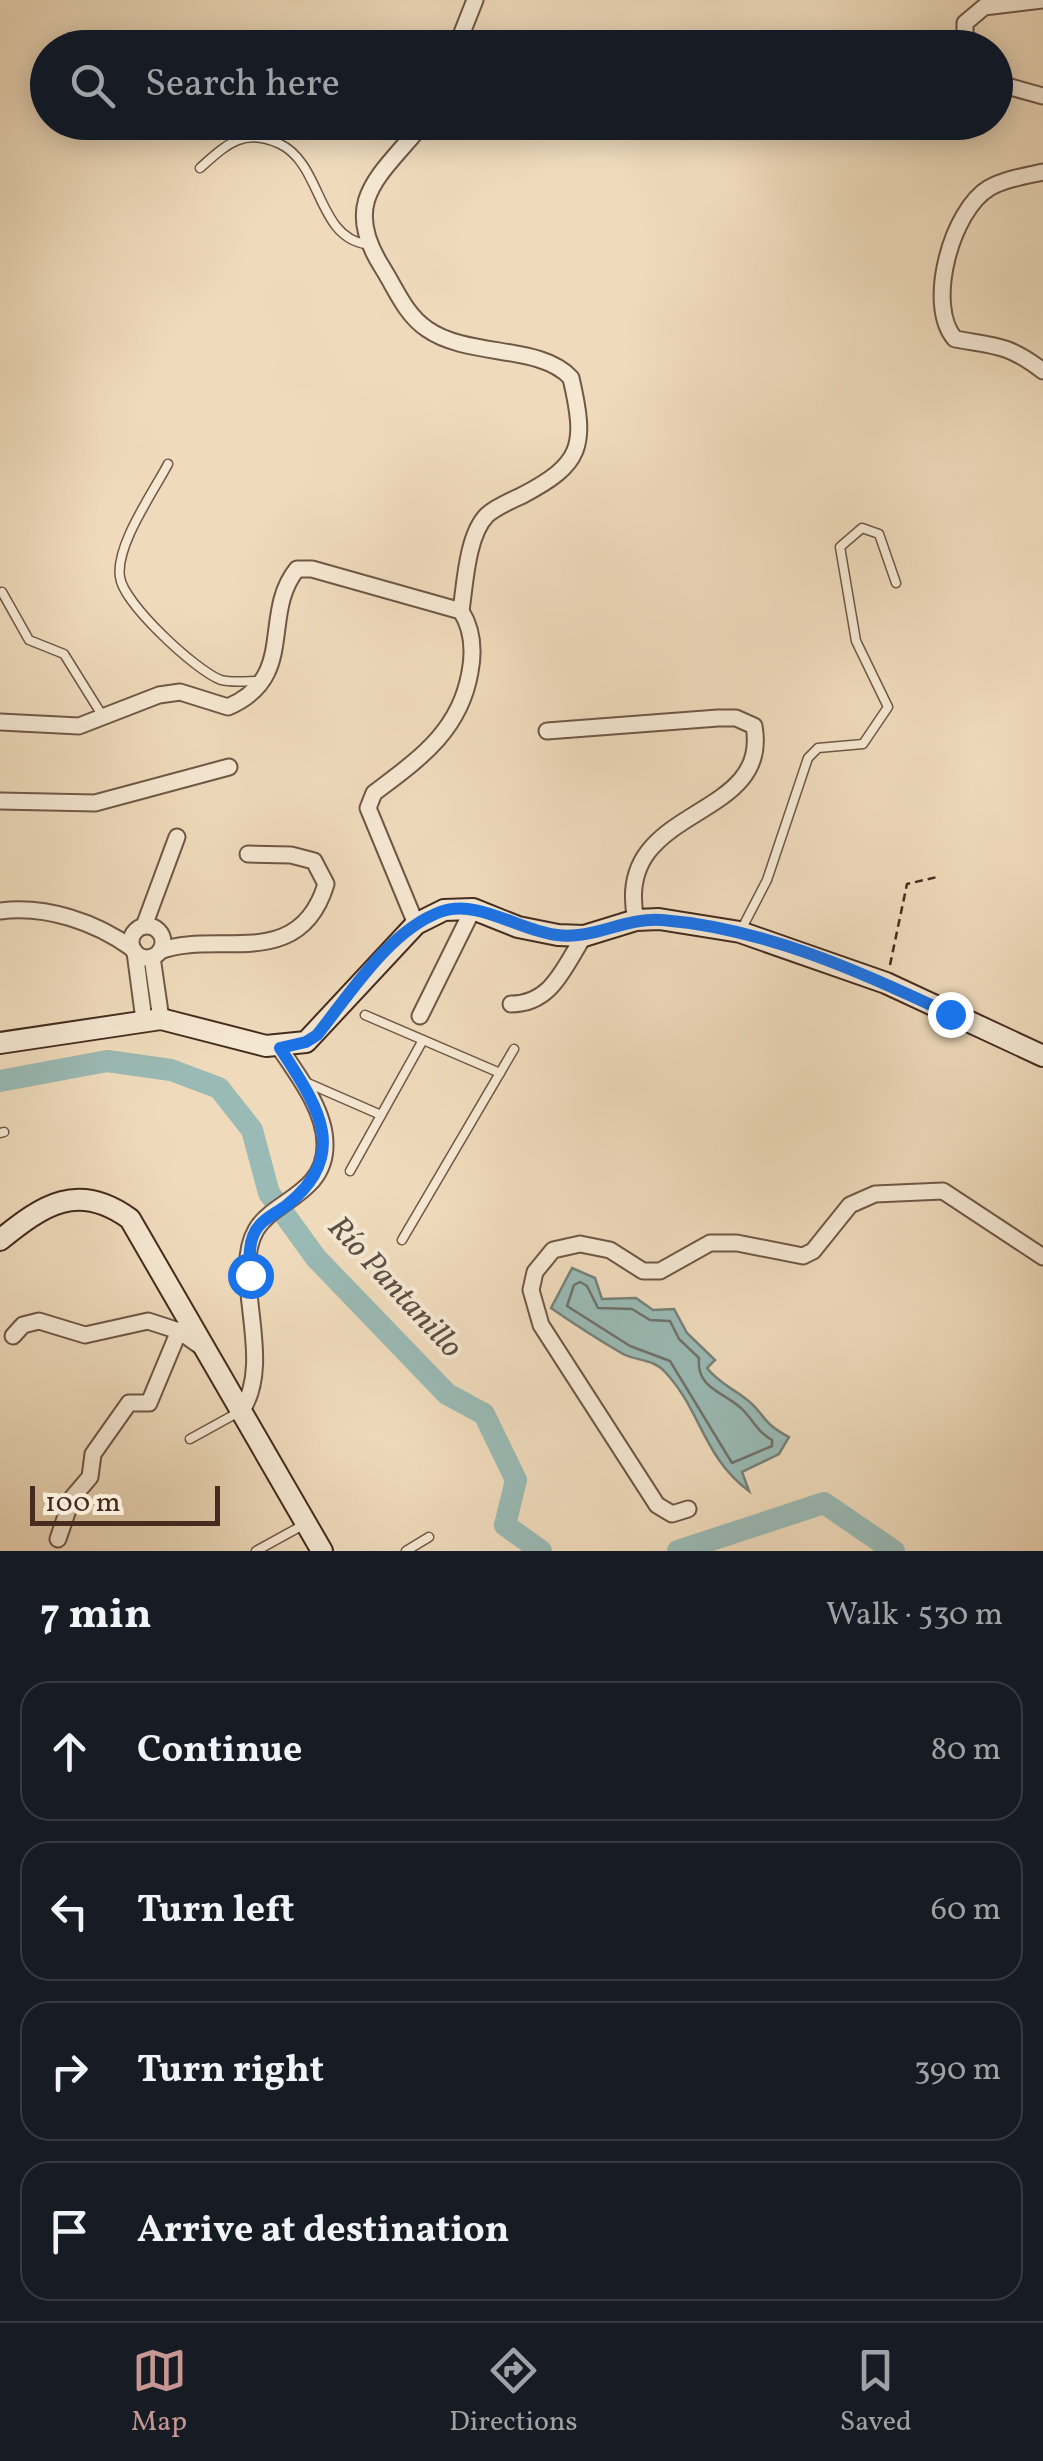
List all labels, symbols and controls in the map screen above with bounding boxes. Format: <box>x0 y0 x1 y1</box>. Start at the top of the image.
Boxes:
search box <box>30 30 1013 140</box>
icon: search <box>65 58 120 113</box>
text: Search here <box>145 59 340 112</box>
route end <box>928 992 974 1038</box>
water label: Río Pantanillo <box>317 1207 472 1369</box>
route start <box>228 1253 274 1299</box>
scale bar <box>30 1481 220 1526</box>
text: 100 m <box>45 1484 120 1523</box>
text: 7 min <box>40 1587 152 1646</box>
text: Walk · 530 m <box>826 1594 1003 1638</box>
icon: ahead <box>42 1724 97 1779</box>
text: Continue <box>137 1725 302 1778</box>
text: 80 m <box>931 1729 1001 1773</box>
icon: left <box>42 1884 97 1939</box>
text: Turn left <box>137 1885 294 1938</box>
text: 60 m <box>931 1889 1001 1933</box>
icon: right <box>42 2044 97 2099</box>
text: Turn right <box>137 2045 324 2098</box>
text: 390 m <box>914 2049 1001 2093</box>
icon: arrive <box>42 2204 97 2259</box>
text: Arrive at destination <box>137 2205 510 2258</box>
tab: Map <box>131 2343 187 2442</box>
tab: Directions <box>449 2343 578 2442</box>
tab: Saved <box>840 2343 912 2442</box>

